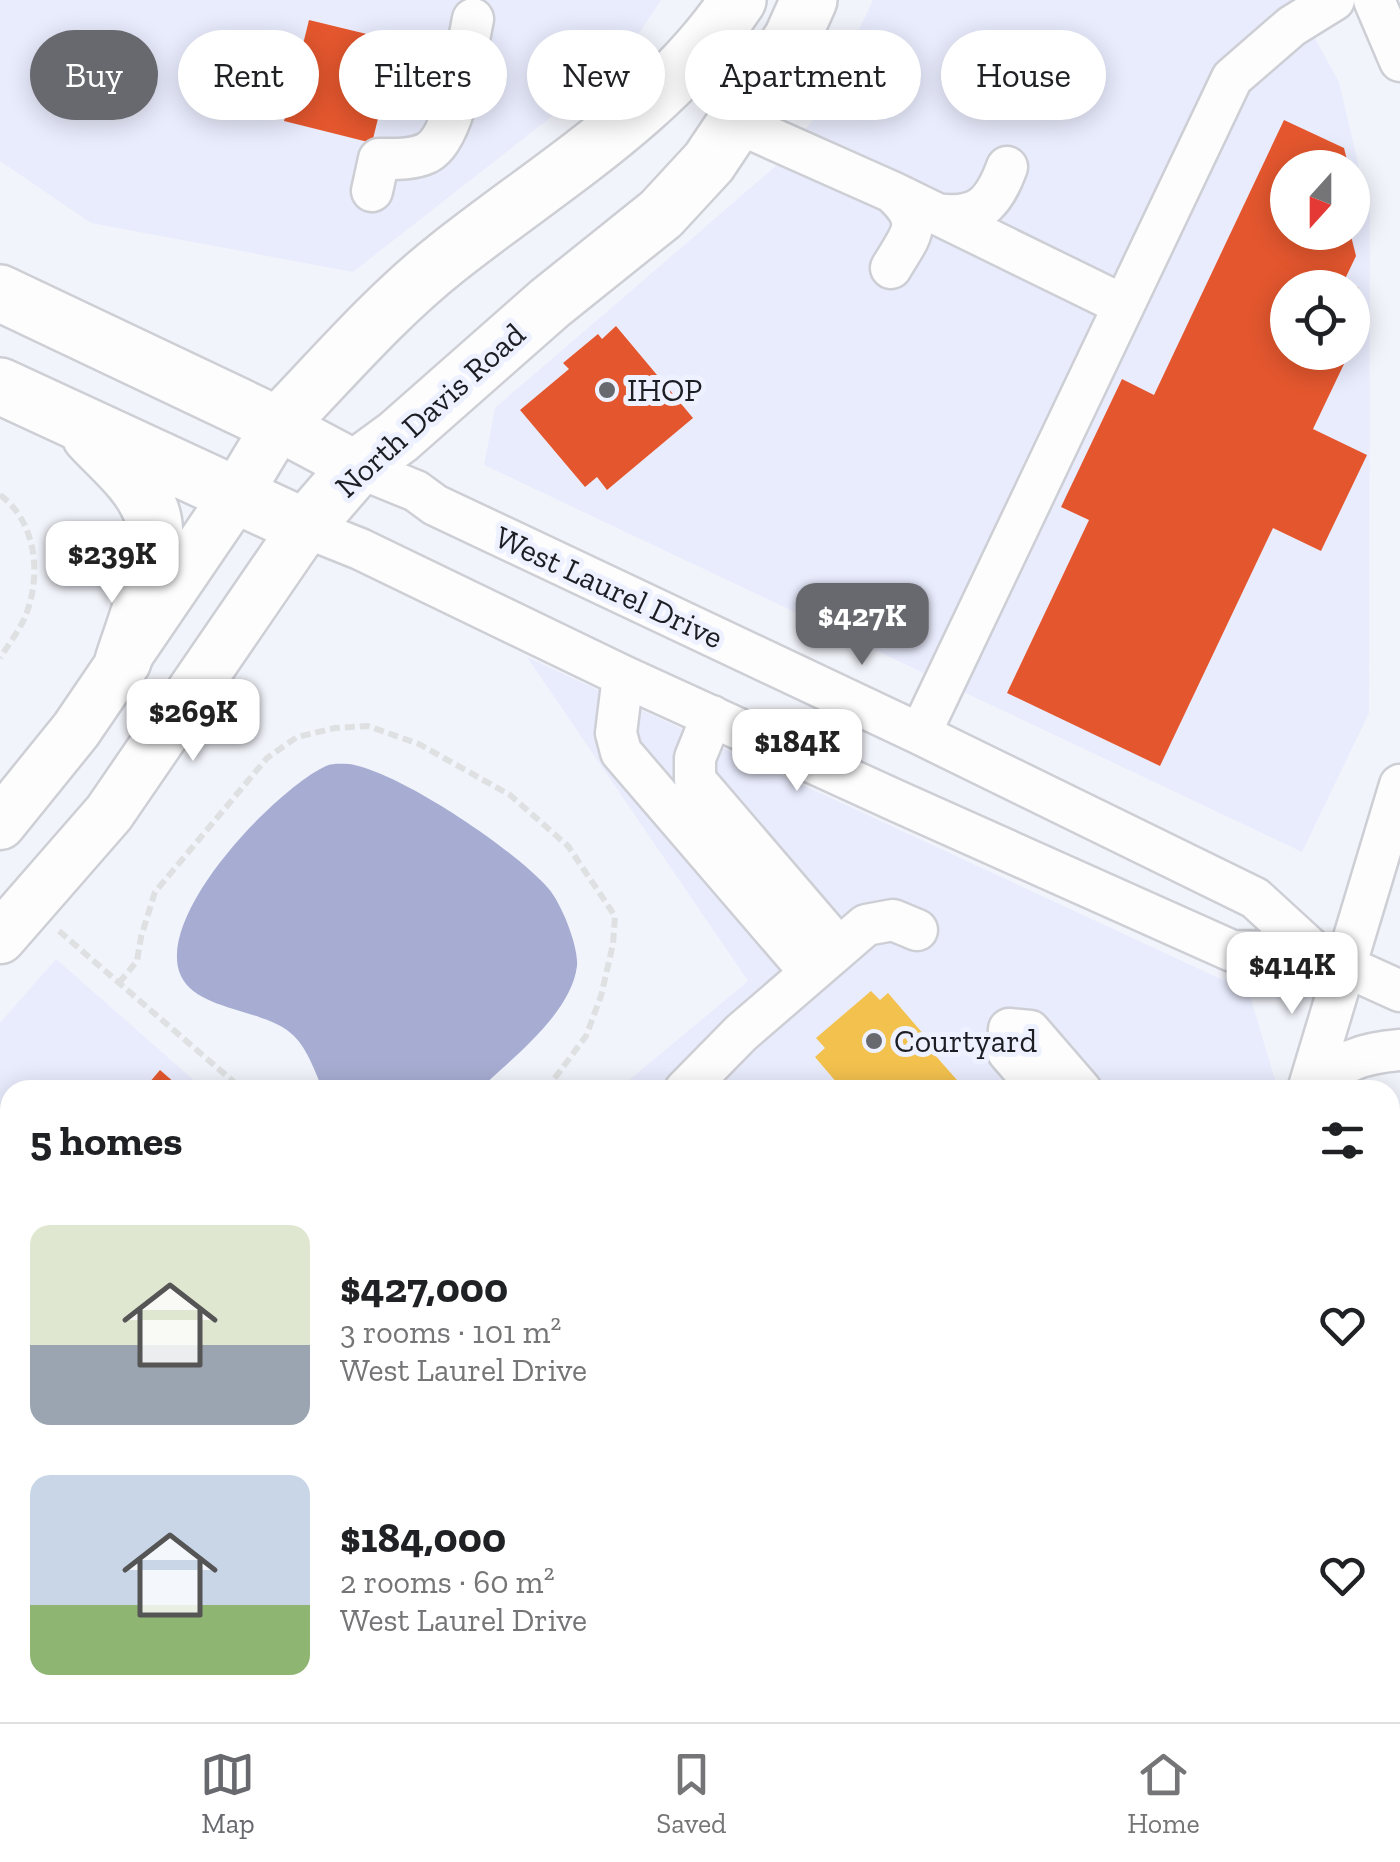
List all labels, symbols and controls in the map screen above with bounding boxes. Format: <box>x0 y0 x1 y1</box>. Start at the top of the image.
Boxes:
chip: Buy <box>30 30 158 120</box>
chip: Rent <box>178 30 319 120</box>
chip: Filters <box>339 30 507 120</box>
chip: New <box>527 30 665 120</box>
chip: Apartment <box>685 30 921 120</box>
chip: House <box>941 30 1106 120</box>
north arrow <box>1270 150 1370 250</box>
map controls <box>1270 150 1370 370</box>
button: locate <box>1270 270 1370 370</box>
street label: North Davis Road <box>327 315 533 505</box>
place label: IHOP <box>627 371 702 409</box>
marker: IHOP <box>596 379 618 401</box>
street label: West Laurel Drive <box>489 518 729 656</box>
pin: $239K <box>42 521 182 606</box>
text: $239K <box>68 534 156 572</box>
pin: $427K <box>792 583 932 668</box>
text: $427K <box>818 596 906 634</box>
pin: $269K <box>123 679 263 764</box>
text: $269K <box>149 692 237 730</box>
pin: $184K <box>727 709 867 794</box>
text: $184K <box>754 722 840 760</box>
pin: $414K <box>1222 932 1362 1017</box>
text: $414K <box>1249 945 1335 983</box>
place label: Courtyard <box>894 1022 1038 1060</box>
marker: Courtyard <box>863 1030 885 1052</box>
icon: filters <box>1315 1113 1370 1168</box>
text: 5 homes <box>30 1115 183 1166</box>
text: $427,000 <box>340 1262 508 1313</box>
icon: home <box>110 1265 230 1385</box>
icon: heart <box>1315 1298 1370 1353</box>
text: 3 rooms · 101 m² <box>340 1313 561 1351</box>
text: West Laurel Drive <box>340 1351 587 1389</box>
text: $184,000 <box>340 1512 506 1563</box>
icon: home <box>110 1515 230 1635</box>
icon: heart <box>1315 1548 1370 1603</box>
text: 2 rooms · 60 m² <box>340 1563 555 1601</box>
text: West Laurel Drive <box>340 1601 587 1639</box>
tab: Map <box>200 1747 255 1840</box>
tab: Saved <box>656 1747 726 1840</box>
tab: Home <box>1127 1747 1200 1840</box>

